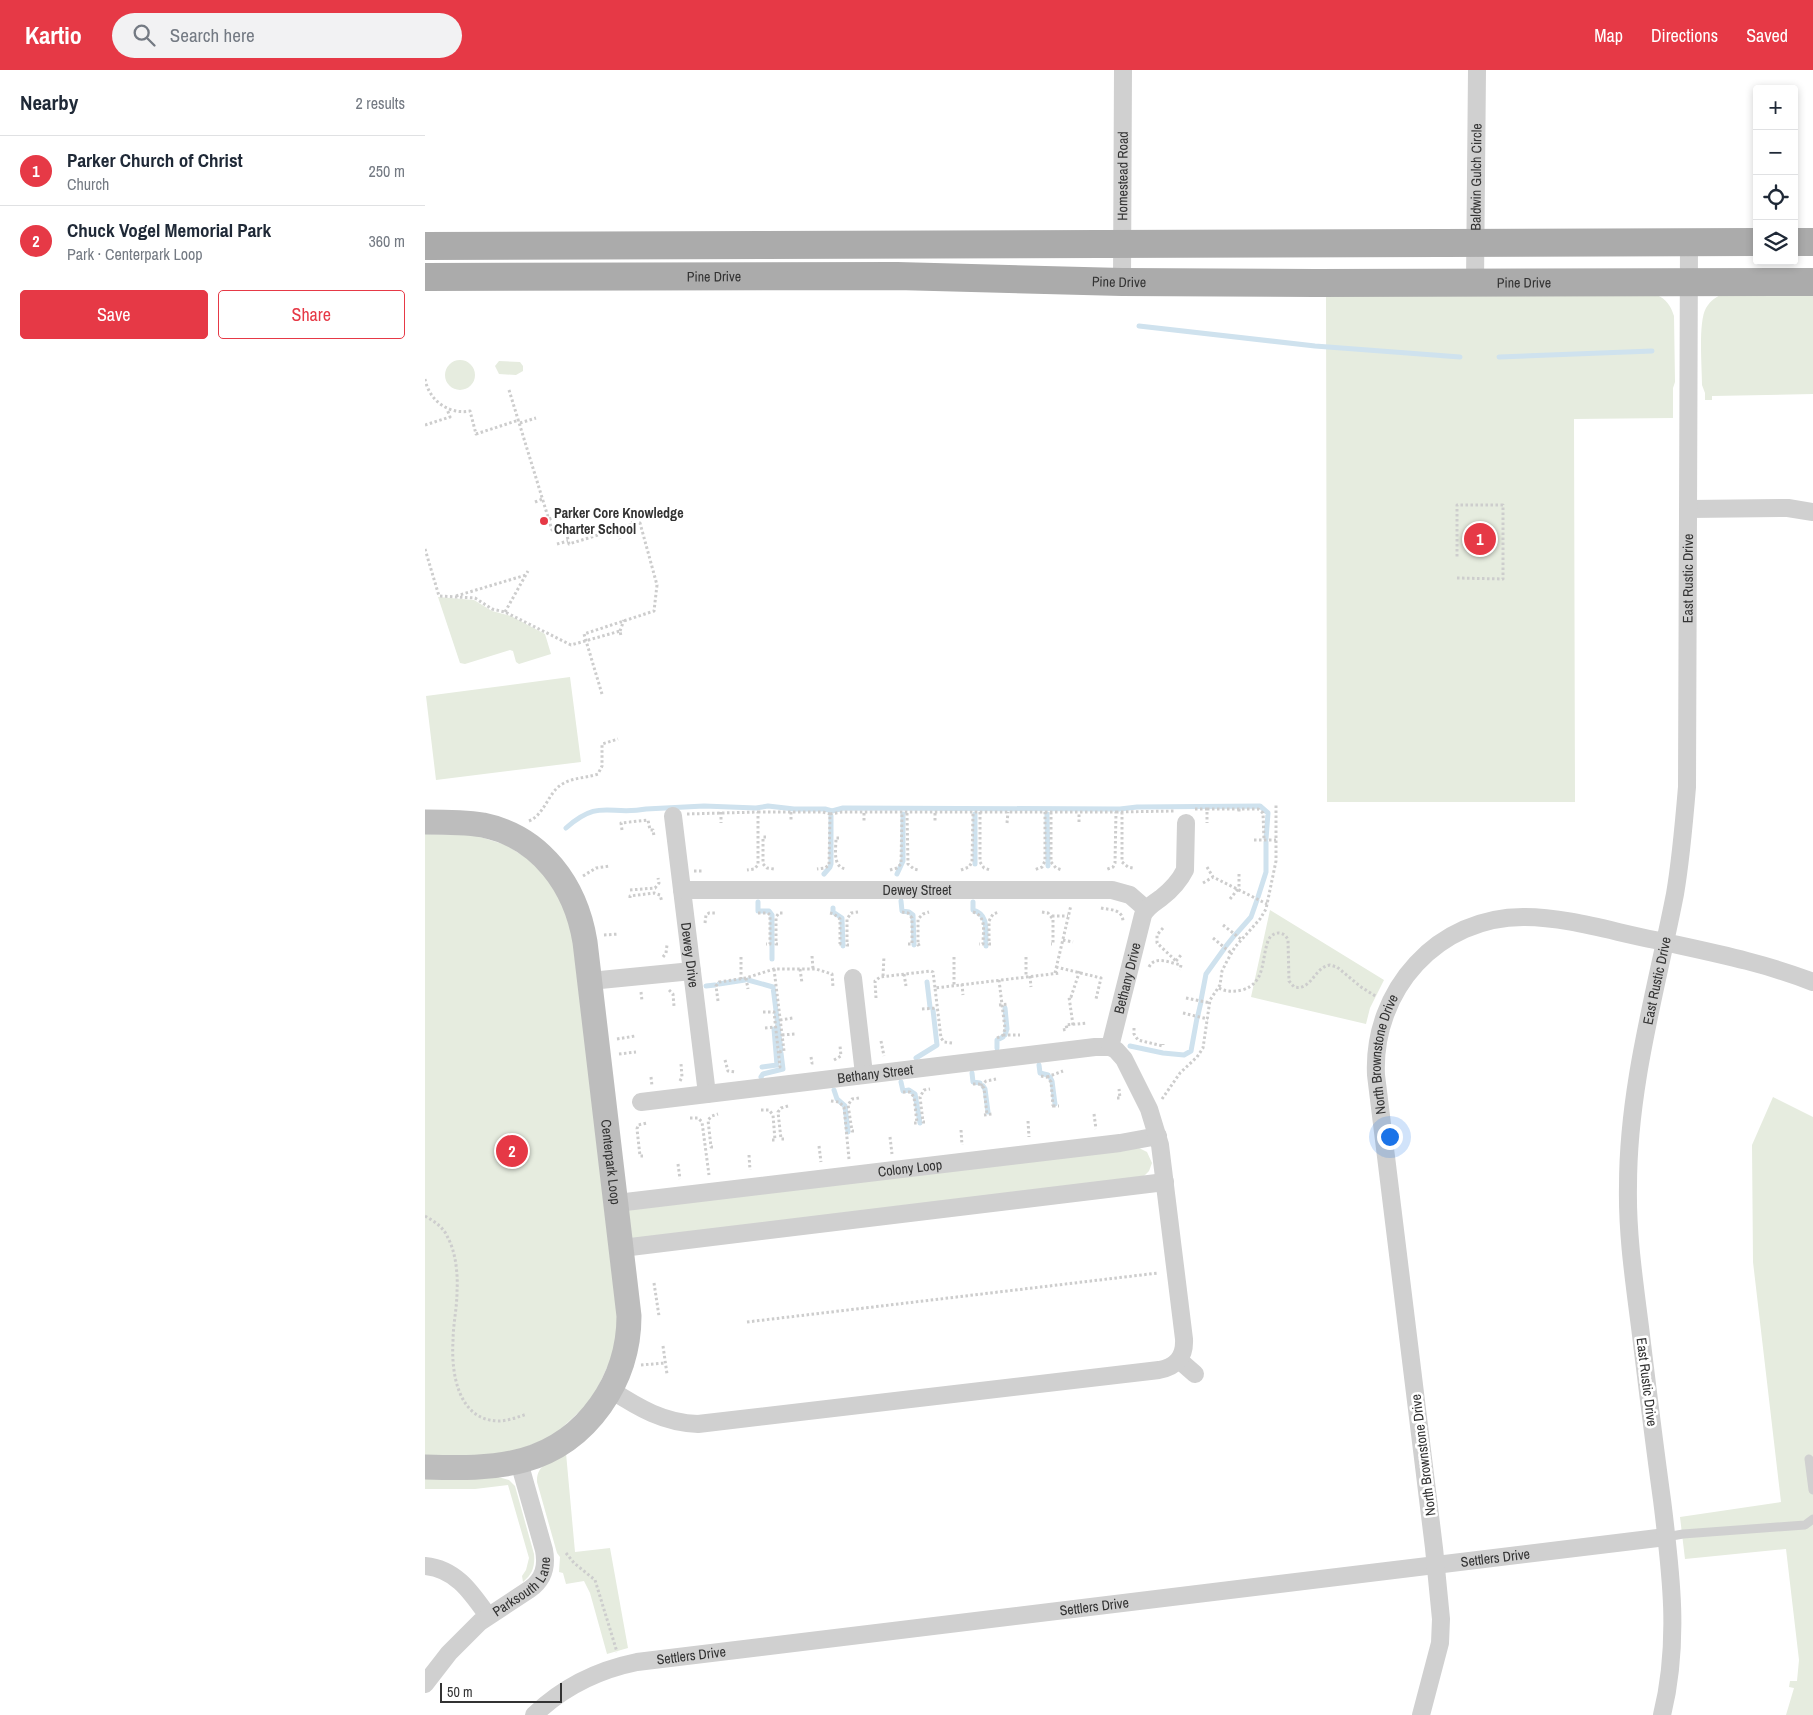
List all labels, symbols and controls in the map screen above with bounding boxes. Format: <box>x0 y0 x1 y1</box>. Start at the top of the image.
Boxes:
search box <box>112 13 462 58</box>
text: Kartio <box>25 19 82 51</box>
icon: search <box>130 21 158 49</box>
text: Search here <box>170 22 255 48</box>
text: Map <box>1594 23 1623 48</box>
text: Directions <box>1651 23 1718 48</box>
text: Saved <box>1746 23 1788 48</box>
map controls <box>1753 85 1798 265</box>
button: + <box>1753 85 1798 130</box>
text: Nearby <box>20 88 78 117</box>
text: 2 results <box>355 92 405 114</box>
street label: Baldwin Gulch Circle <box>1466 123 1485 231</box>
button: − <box>1753 130 1798 175</box>
street label: Homestead Road <box>1113 131 1132 221</box>
text: Parker Church of Christ <box>67 147 243 173</box>
text: 1 <box>32 160 40 182</box>
text: 250 m <box>369 160 405 182</box>
text: Church <box>67 173 109 195</box>
button: locate <box>1753 175 1798 220</box>
text: Chuck Vogel Memorial Park <box>67 217 271 243</box>
button: layers <box>1753 220 1798 265</box>
text: 2 <box>32 230 40 252</box>
text: 360 m <box>369 230 405 252</box>
text: Park · Centerpark Loop <box>67 243 203 265</box>
street label: Pine Drive <box>687 267 741 285</box>
street label: Pine Drive <box>1092 272 1146 291</box>
street label: Pine Drive <box>1497 274 1551 292</box>
button: Save <box>20 290 208 339</box>
button: Share <box>218 290 405 339</box>
place label: Parker Core Knowledge Charter School <box>554 504 684 538</box>
marker: Parker Core Knowledge Charter School <box>538 515 550 527</box>
pin: 1 <box>1464 520 1496 558</box>
street label: East Rustic Drive <box>1679 534 1697 623</box>
street label: Dewey Street <box>882 881 952 899</box>
street label: Dewey Drive <box>677 921 703 989</box>
street label: East Rustic Drive <box>1638 935 1675 1026</box>
street label: Bethany Drive <box>1110 941 1145 1016</box>
street label: North Brownstone Drive <box>1367 991 1402 1116</box>
street label: Bethany Street <box>836 1060 914 1087</box>
street label: Centerpark Loop <box>597 1118 625 1206</box>
your location <box>1377 1124 1403 1150</box>
pin: 2 <box>496 1132 528 1170</box>
street label: Colony Loop <box>877 1155 943 1181</box>
street label: East Rustic Drive <box>1633 1337 1661 1427</box>
street label: North Brownstone Drive <box>1407 1393 1439 1517</box>
street label: Settlers Drive <box>1460 1545 1531 1571</box>
street label: Parksouth Lane <box>489 1557 554 1620</box>
street label: Settlers Drive <box>1059 1593 1130 1620</box>
street label: Settlers Drive <box>656 1642 727 1669</box>
scale bar <box>440 1680 563 1703</box>
text: 50 m <box>447 1683 473 1701</box>

